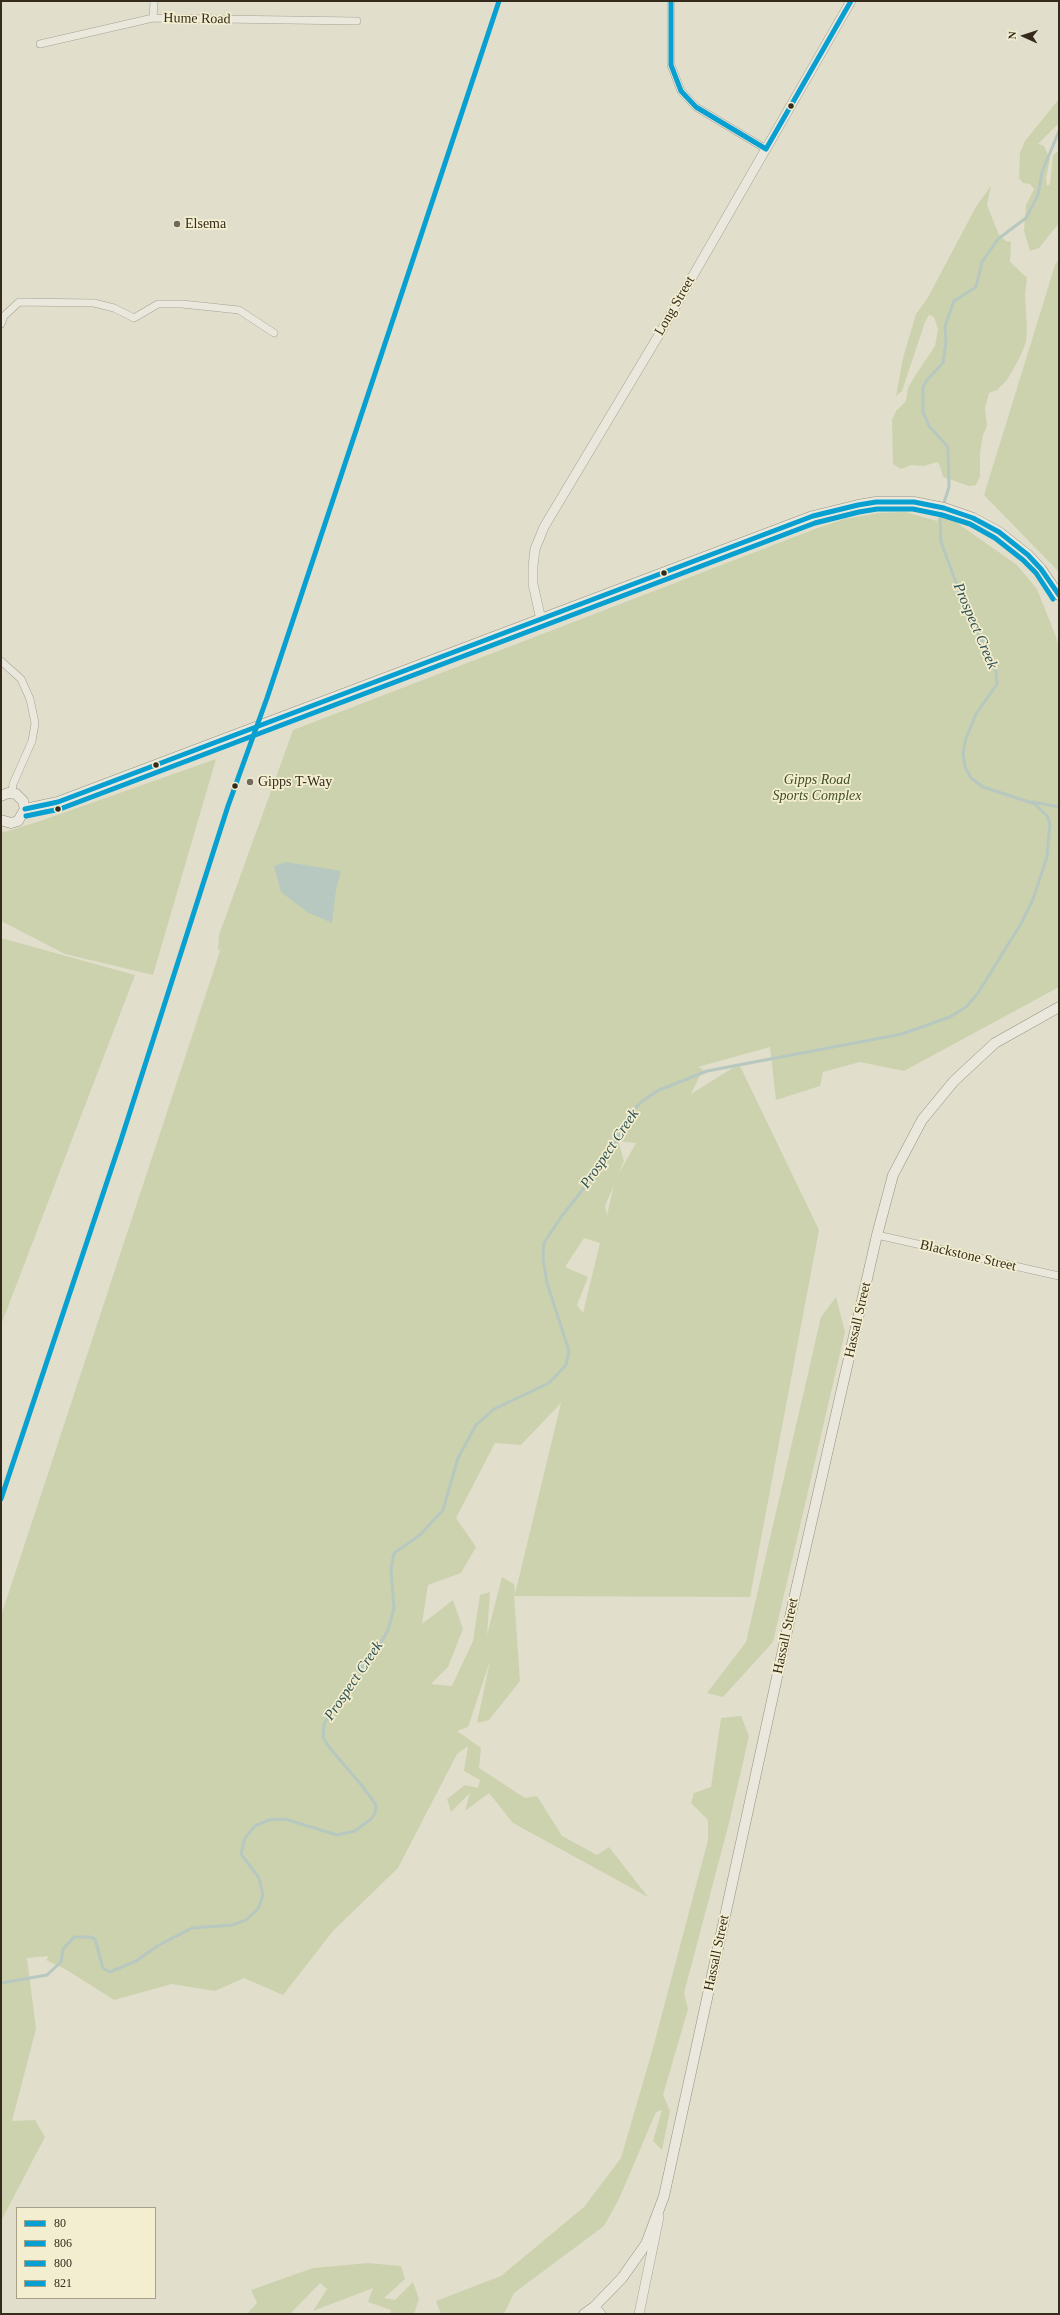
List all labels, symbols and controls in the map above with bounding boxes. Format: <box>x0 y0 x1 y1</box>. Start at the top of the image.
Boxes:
street label: Hume Road <box>163 10 231 28</box>
north arrow <box>1004 16 1044 56</box>
text: N <box>1006 31 1018 40</box>
unlabelled marker <box>786 101 796 111</box>
place label: Elsema <box>185 216 226 232</box>
marker: Elsema <box>172 219 182 229</box>
street label: Long Street <box>651 273 699 339</box>
unlabelled marker <box>659 568 669 578</box>
water label: Prospect Creek <box>949 580 1001 672</box>
unlabelled marker <box>151 760 161 770</box>
park label: Gipps Road Sports Complex <box>772 772 862 804</box>
place label: Gipps T-Way <box>258 774 332 790</box>
marker: Gipps T-Way <box>245 777 255 787</box>
unlabelled marker <box>230 781 240 791</box>
unlabelled marker <box>53 804 63 814</box>
water label: Prospect Creek <box>577 1106 643 1192</box>
street label: Blackstone Street <box>918 1237 1018 1275</box>
street label: Hassall Street <box>841 1280 875 1360</box>
street label: Hassall Street <box>770 1596 802 1676</box>
water label: Prospect Creek <box>321 1638 387 1724</box>
street label: Hassall Street <box>701 1913 733 1993</box>
legend <box>16 2207 156 2299</box>
text: 80 <box>54 2216 66 2230</box>
text: 806 <box>54 2236 72 2250</box>
text: 800 <box>54 2256 72 2270</box>
text: 821 <box>54 2276 72 2290</box>

